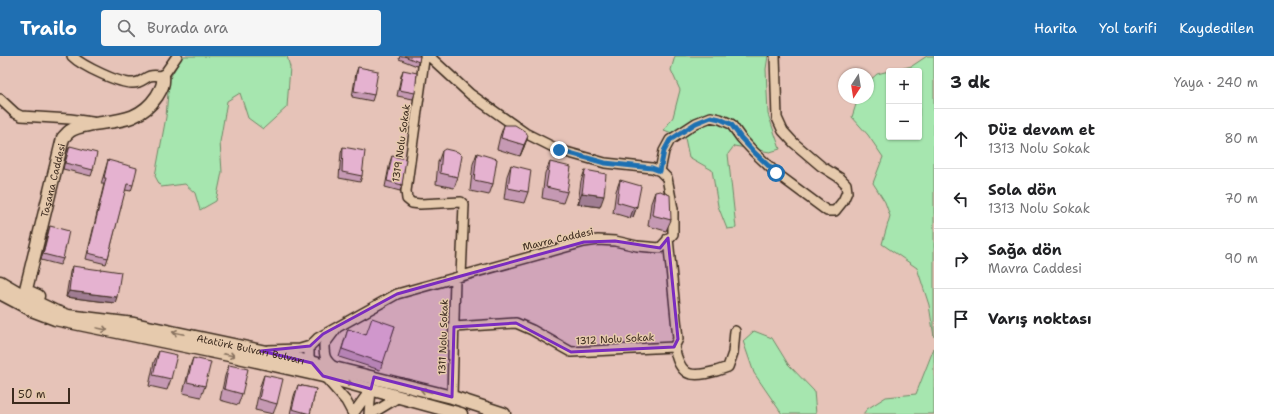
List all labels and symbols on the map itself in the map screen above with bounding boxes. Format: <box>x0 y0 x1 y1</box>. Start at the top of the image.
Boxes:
north arrow <box>838 68 874 104</box>
street label: 1319 Nolu Sokak <box>389 103 413 183</box>
route end <box>550 141 568 159</box>
street label: Taşana Caddesi <box>37 142 68 219</box>
route start <box>767 164 785 182</box>
street label: Mavra Caddesi <box>521 225 595 253</box>
street label: 1311 Nolu Sokak <box>435 299 451 375</box>
one-way arrow <box>95 326 108 334</box>
one-way arrow <box>172 329 185 337</box>
street label: 1312 Nolu Sokak <box>575 330 655 348</box>
street label: Atatürk Bulvarı Bulvarı <box>195 331 306 367</box>
one-way arrow <box>222 352 235 360</box>
one-way arrow <box>341 379 354 387</box>
scale bar <box>12 386 70 405</box>
one-way arrow <box>420 386 433 394</box>

